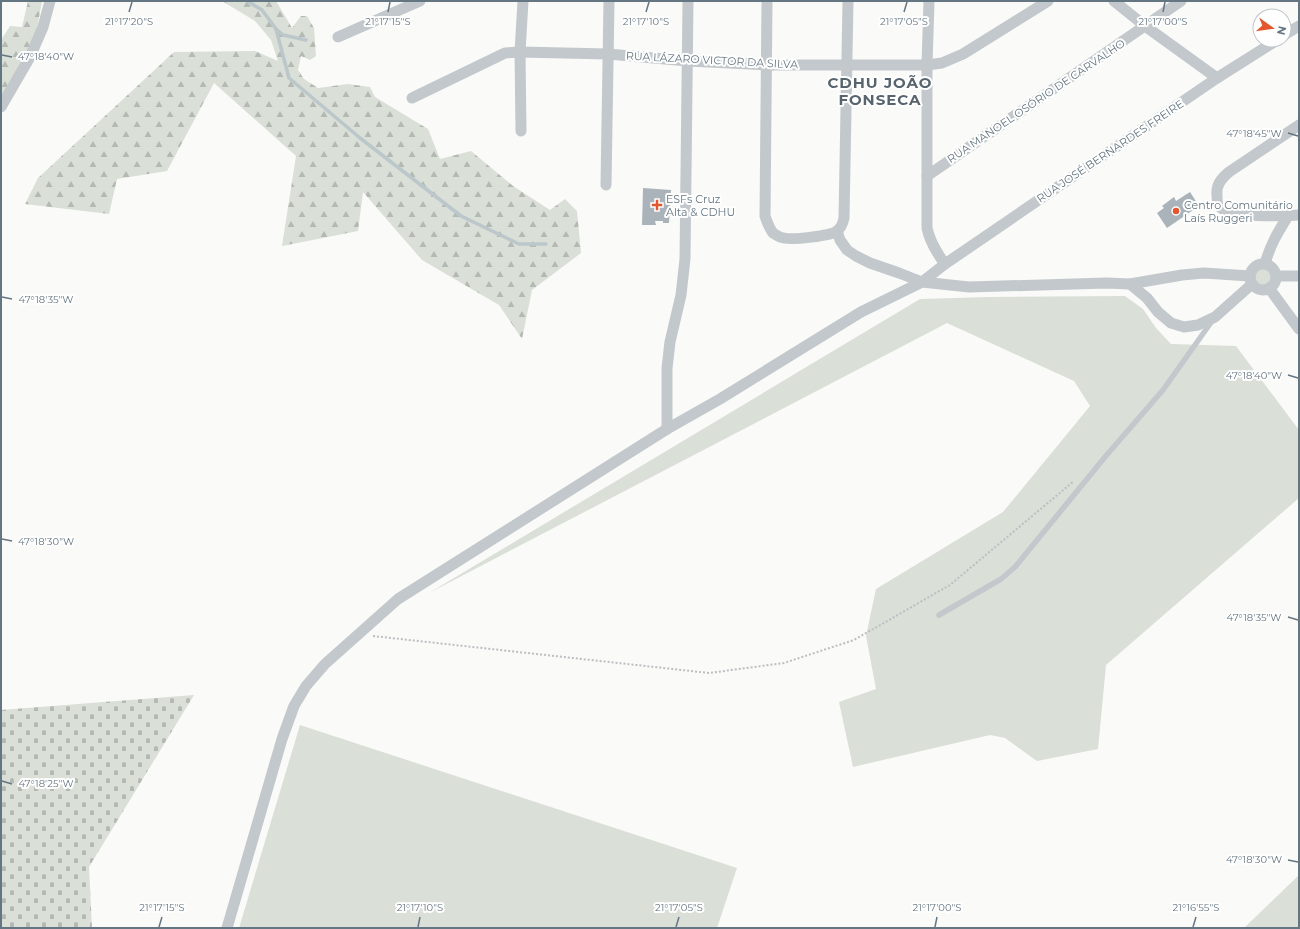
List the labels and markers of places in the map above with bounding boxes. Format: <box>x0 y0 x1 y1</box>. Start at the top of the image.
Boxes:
place label: ESFs Cruz Alta & CDHU <box>666 192 735 219</box>
place label: Centro Comunitário Laís Ruggeri <box>1184 198 1293 225</box>
marker: ESFs Cruz Alta & CDHU <box>651 199 663 211</box>
marker: Centro Comunitário Laís Ruggeri <box>1171 206 1181 216</box>

